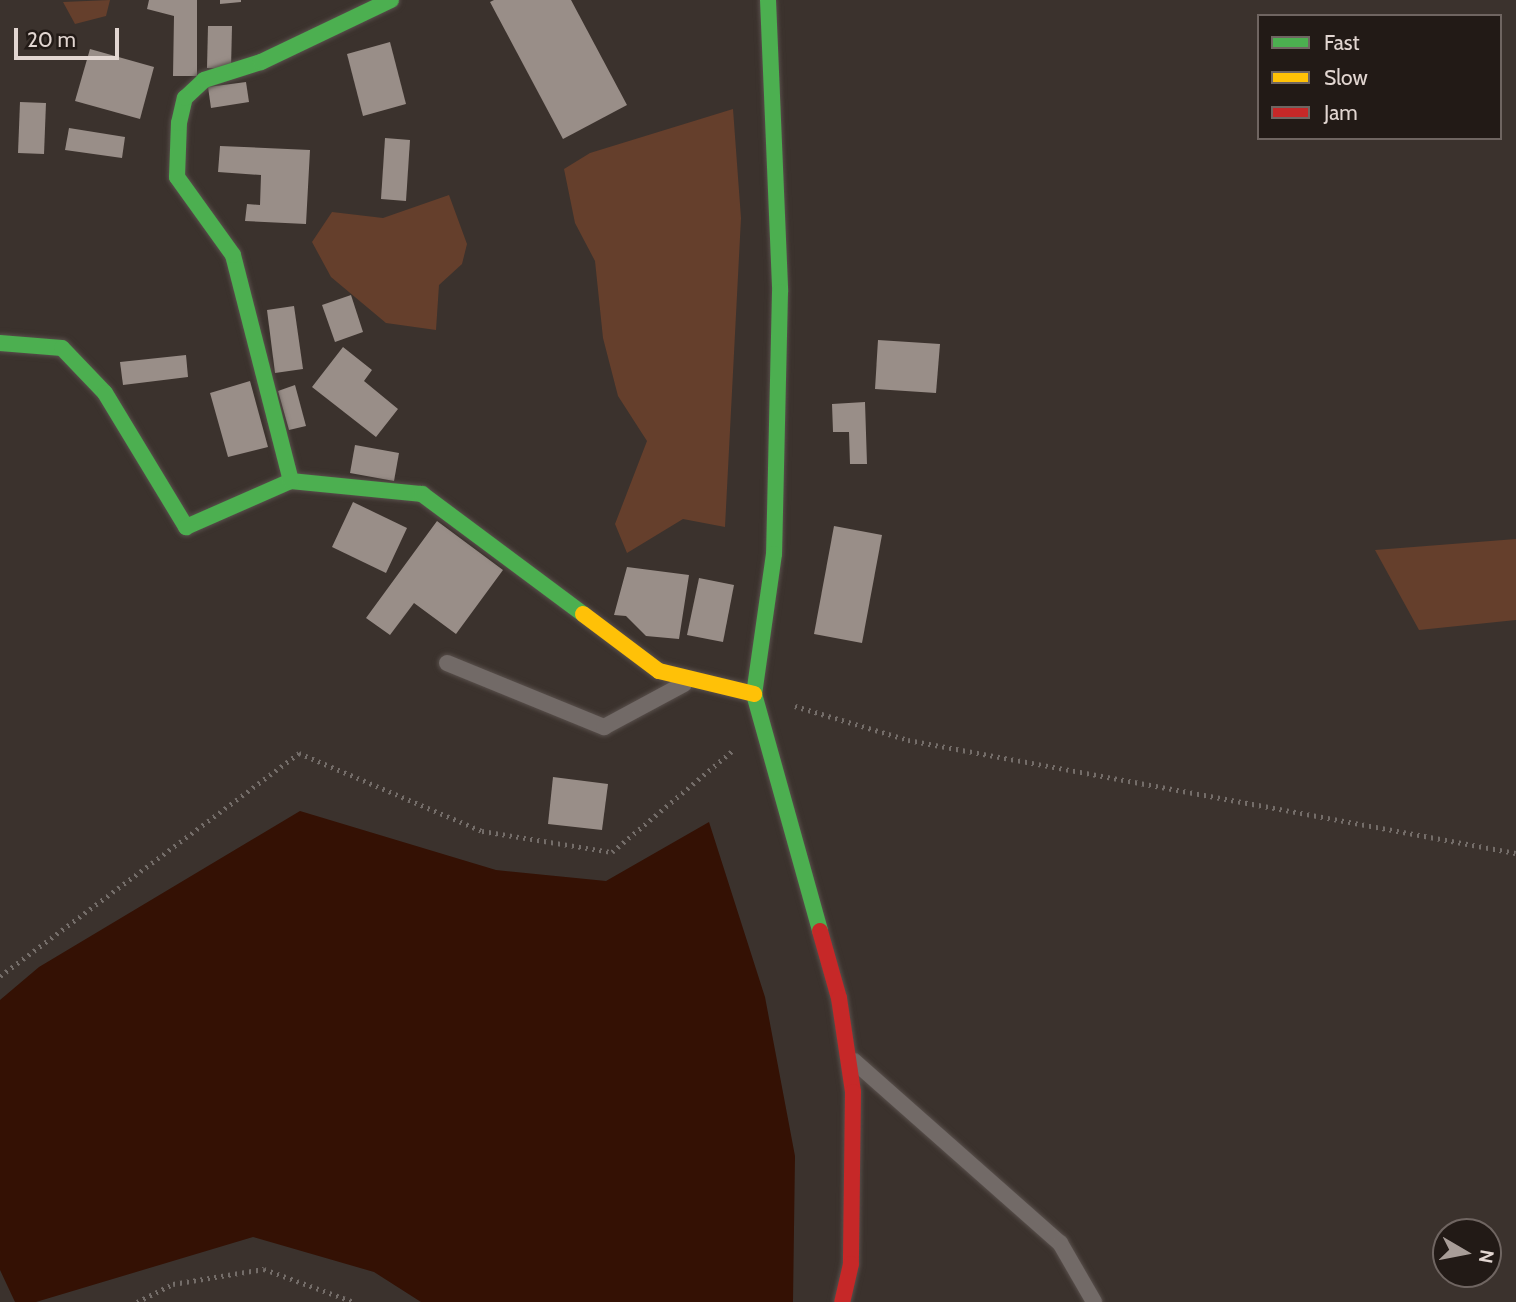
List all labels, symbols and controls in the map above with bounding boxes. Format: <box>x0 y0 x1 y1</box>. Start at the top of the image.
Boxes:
scale bar <box>18 14 122 58</box>
legend <box>1257 14 1502 140</box>
text: 20 m <box>27 27 76 52</box>
text: Fast <box>1324 30 1360 55</box>
text: Slow <box>1324 65 1368 90</box>
text: Jam <box>1324 100 1358 125</box>
north arrow <box>1432 1218 1502 1288</box>
text: N <box>1474 1248 1499 1265</box>

